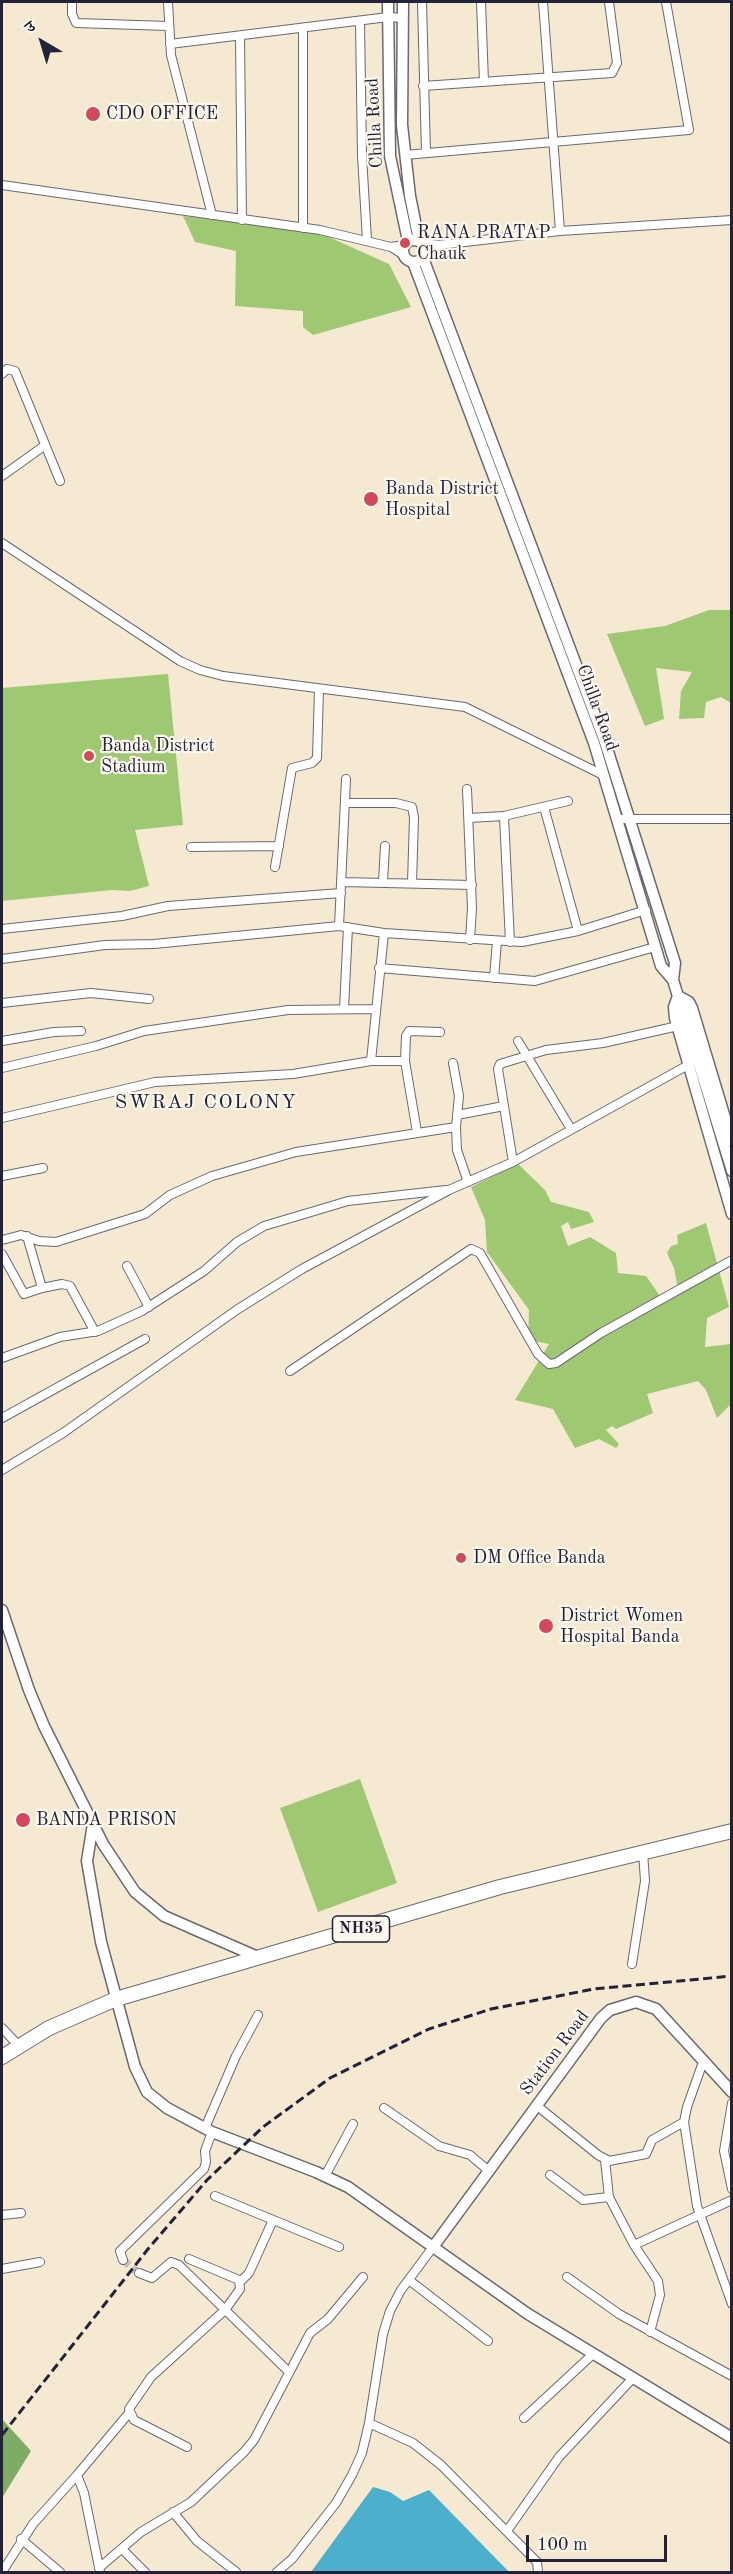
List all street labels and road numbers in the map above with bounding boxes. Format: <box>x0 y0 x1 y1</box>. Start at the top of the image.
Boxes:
street label: Chilla Road <box>362 77 388 169</box>
street label: Chilla Road <box>571 662 623 754</box>
road number: NH35 <box>332 1916 389 1942</box>
street label: Station Road <box>516 2006 594 2100</box>

